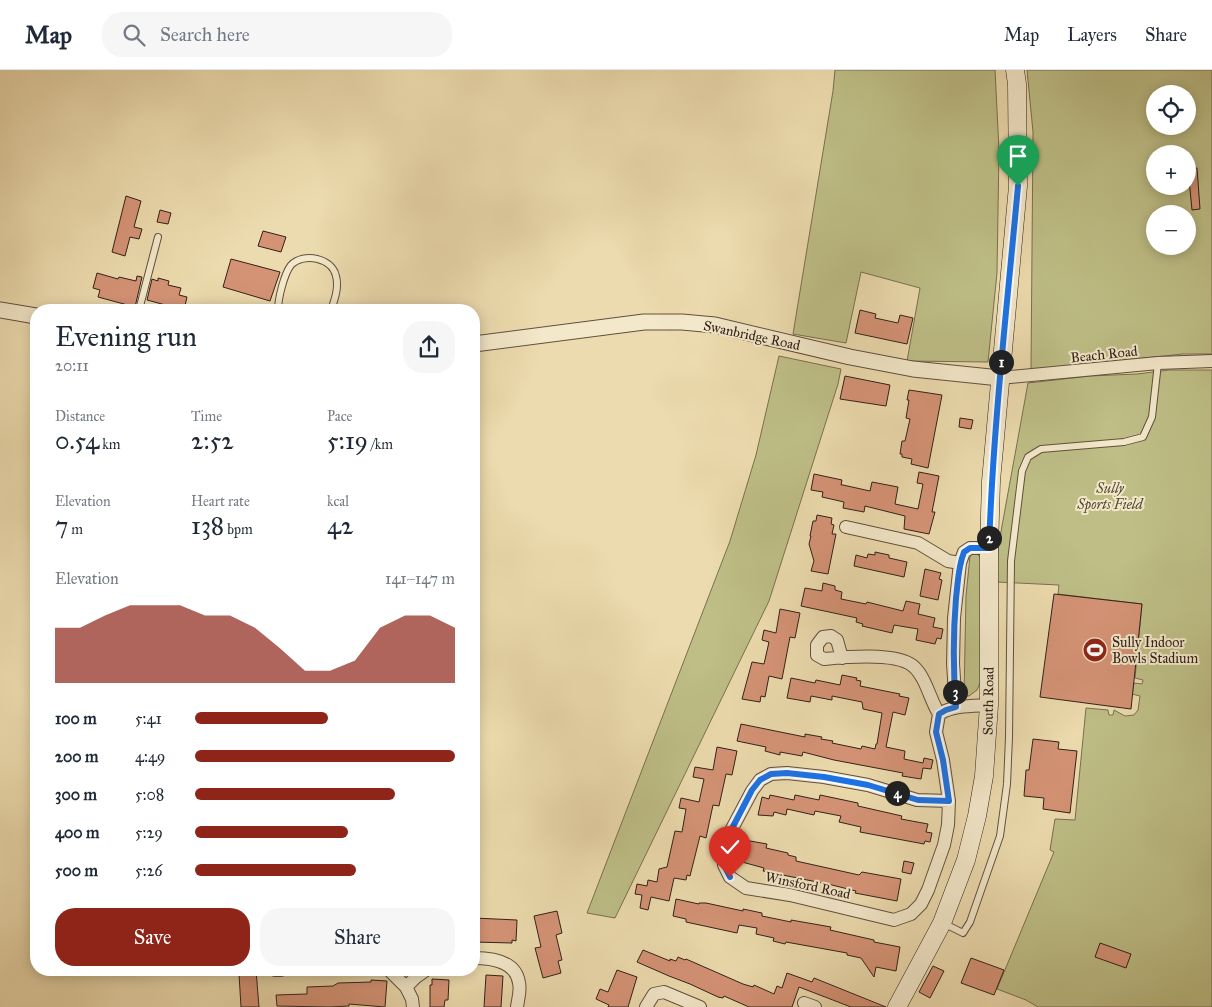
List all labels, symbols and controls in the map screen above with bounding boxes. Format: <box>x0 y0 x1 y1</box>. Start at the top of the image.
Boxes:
search box <box>102 12 452 57</box>
text: Map <box>25 20 72 50</box>
icon: search <box>120 21 148 49</box>
text: Search here <box>160 23 250 46</box>
text: Map <box>1004 24 1039 46</box>
text: Layers <box>1067 24 1117 46</box>
text: Share <box>1145 24 1187 46</box>
map controls <box>1146 85 1196 255</box>
button: locate <box>1146 85 1196 135</box>
pin <box>997 135 1039 186</box>
icon: arrive <box>1004 142 1032 170</box>
button: + <box>1146 145 1196 195</box>
button: − <box>1146 205 1196 255</box>
street label: Swanbridge Road <box>702 317 802 354</box>
text: Evening run <box>55 319 197 354</box>
button: share <box>403 321 455 373</box>
street label: Beach Road <box>1070 343 1139 366</box>
pin: 1 <box>988 350 1014 374</box>
text: 1 <box>999 354 1004 371</box>
text: 20:11 <box>55 356 89 375</box>
text: Distance <box>55 408 105 425</box>
text: Time <box>191 408 222 425</box>
text: Pace <box>327 408 352 425</box>
text: 0.54 <box>55 425 99 456</box>
text: 2:52 <box>191 425 234 456</box>
text: 5:19 <box>327 425 368 456</box>
text: km <box>99 436 121 453</box>
text: /km <box>368 436 393 453</box>
park label: Sully Sports Field <box>1076 480 1144 514</box>
text: Elevation <box>55 493 111 510</box>
text: Heart rate <box>191 493 250 510</box>
text: kcal <box>327 493 349 510</box>
text: 7 <box>55 510 68 541</box>
text: 138 <box>191 510 224 541</box>
text: 42 <box>327 510 353 541</box>
text: m <box>68 521 83 538</box>
text: bpm <box>224 521 253 538</box>
pin: 2 <box>976 526 1002 550</box>
text: 2 <box>986 530 993 547</box>
text: Elevation <box>55 569 119 588</box>
text: 141–147 m <box>385 569 455 588</box>
place label: Sully Indoor Bowls Stadium <box>1112 634 1199 667</box>
sports icon: Sully Indoor Bowls Stadium <box>1082 637 1108 663</box>
street label: South Road <box>979 667 998 735</box>
pin: 3 <box>942 680 968 704</box>
text: 3 <box>953 684 958 701</box>
text: 100 m <box>55 709 97 728</box>
text: 5:41 <box>135 709 162 728</box>
text: 200 m <box>55 747 98 766</box>
text: 4:49 <box>135 747 165 766</box>
pin: 4 <box>884 780 910 806</box>
text: 300 m <box>55 785 97 804</box>
text: 5:08 <box>135 785 164 804</box>
text: 4 <box>894 785 901 802</box>
text: 400 m <box>55 823 99 842</box>
text: 5:29 <box>135 823 163 842</box>
pin <box>709 826 751 877</box>
icon: check <box>716 833 744 861</box>
text: 500 m <box>55 861 98 880</box>
text: 5:26 <box>135 861 163 880</box>
street label: Winsford Road <box>764 868 852 903</box>
button: Save <box>55 908 250 966</box>
button: Share <box>260 908 455 966</box>

